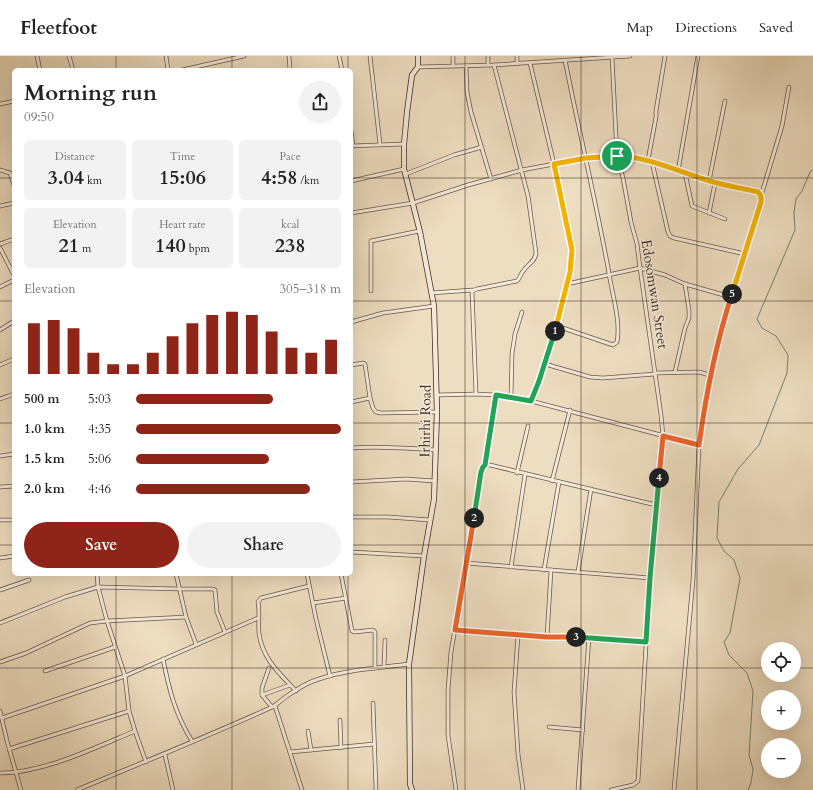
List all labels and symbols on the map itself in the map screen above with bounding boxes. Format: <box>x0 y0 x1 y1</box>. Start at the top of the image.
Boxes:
pin <box>600 139 634 173</box>
street label: Edosomwan Street <box>636 238 673 351</box>
pin: 5 <box>722 284 742 304</box>
pin: 1 <box>545 321 565 341</box>
street label: Irhirhi Road <box>415 384 436 458</box>
pin: 4 <box>649 468 669 488</box>
pin: 2 <box>464 508 484 528</box>
pin: 3 <box>566 627 586 647</box>

